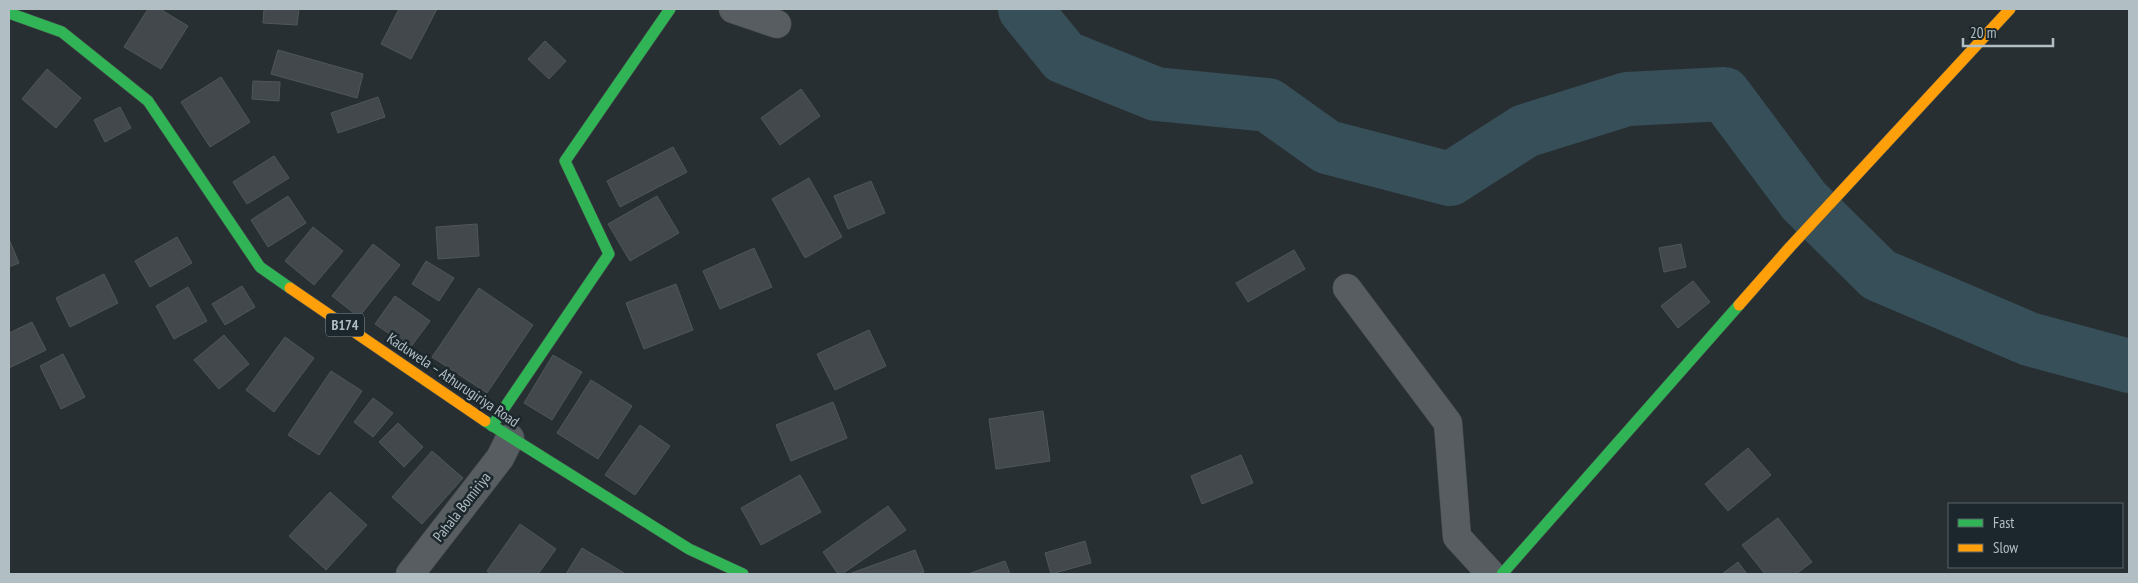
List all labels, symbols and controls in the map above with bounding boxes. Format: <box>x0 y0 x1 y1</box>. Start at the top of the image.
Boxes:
scale bar <box>1963 15 2053 47</box>
text: 20 m <box>1970 23 1996 42</box>
road number: B174 <box>326 314 364 336</box>
street label: Kaduwela – Athurugiriya Road <box>384 328 523 431</box>
street label: Pahala Bomiriya <box>429 468 495 545</box>
legend <box>1948 503 2123 568</box>
text: Fast <box>1993 513 2014 532</box>
text: Slow <box>1993 538 2018 557</box>

